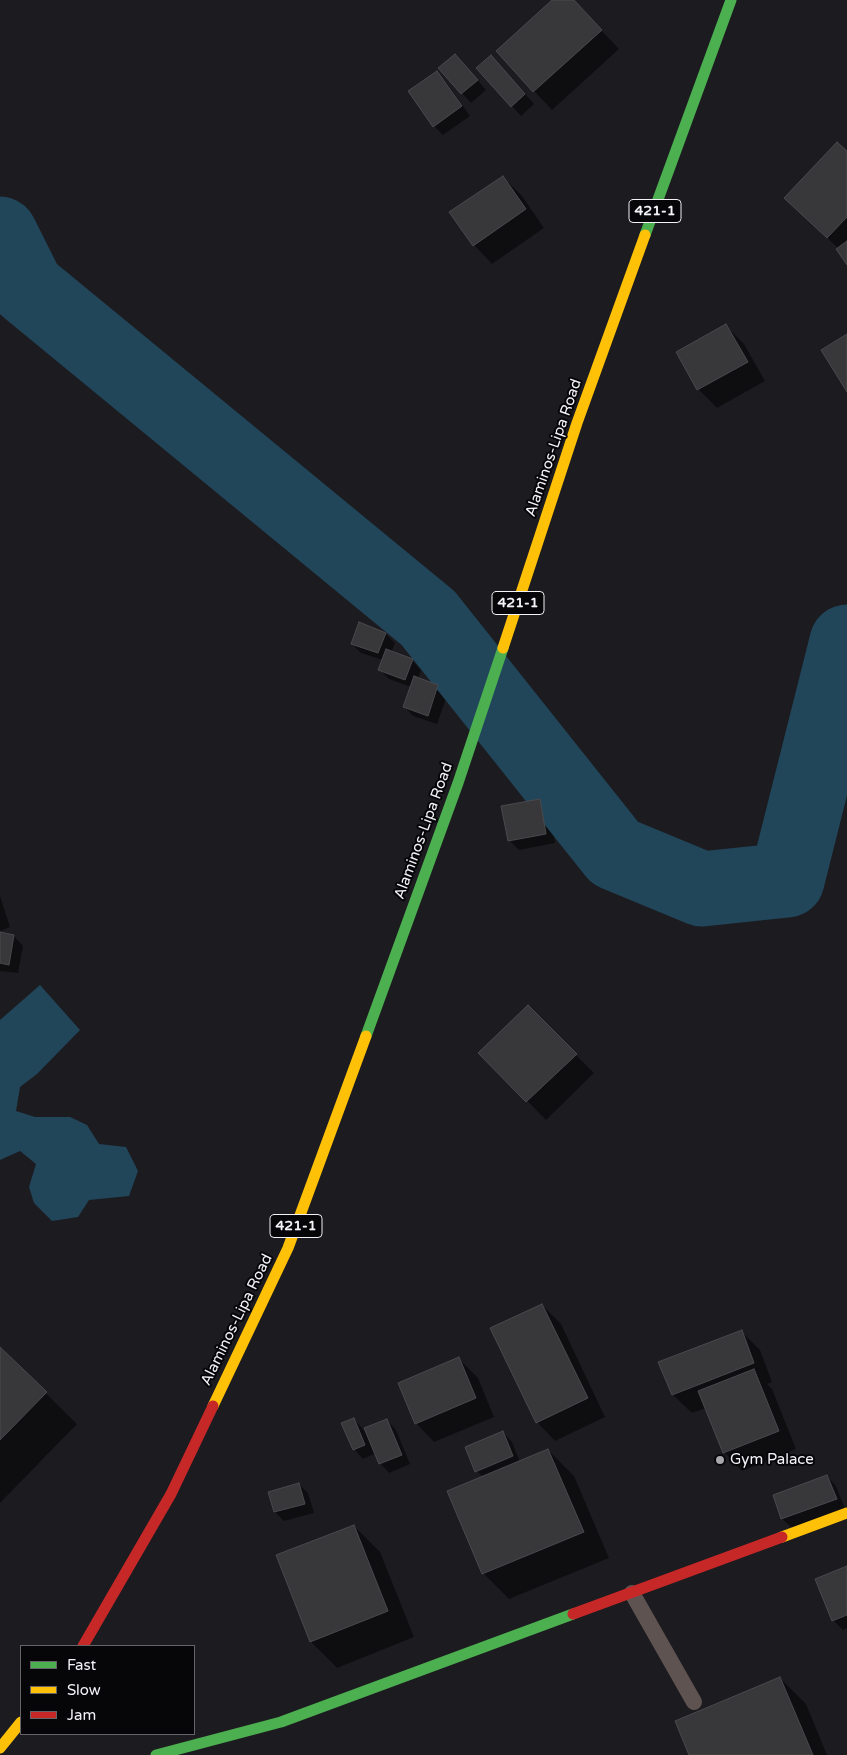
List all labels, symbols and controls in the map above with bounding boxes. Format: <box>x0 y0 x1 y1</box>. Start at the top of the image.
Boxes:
road number: 421-1 <box>629 200 681 222</box>
street label: Alaminos-Lipa Road <box>522 377 586 519</box>
road number: 421-1 <box>492 592 544 614</box>
street label: Alaminos-Lipa Road <box>391 760 457 902</box>
road number: 421-1 <box>270 1214 322 1238</box>
street label: Alaminos-Lipa Road <box>197 1251 277 1389</box>
place label: Gym Palace <box>730 1451 814 1469</box>
marker: Gym Palace <box>714 1454 726 1466</box>
legend <box>20 1645 195 1735</box>
text: Fast <box>67 1656 96 1674</box>
text: Slow <box>67 1681 101 1699</box>
text: Jam <box>67 1706 96 1724</box>

